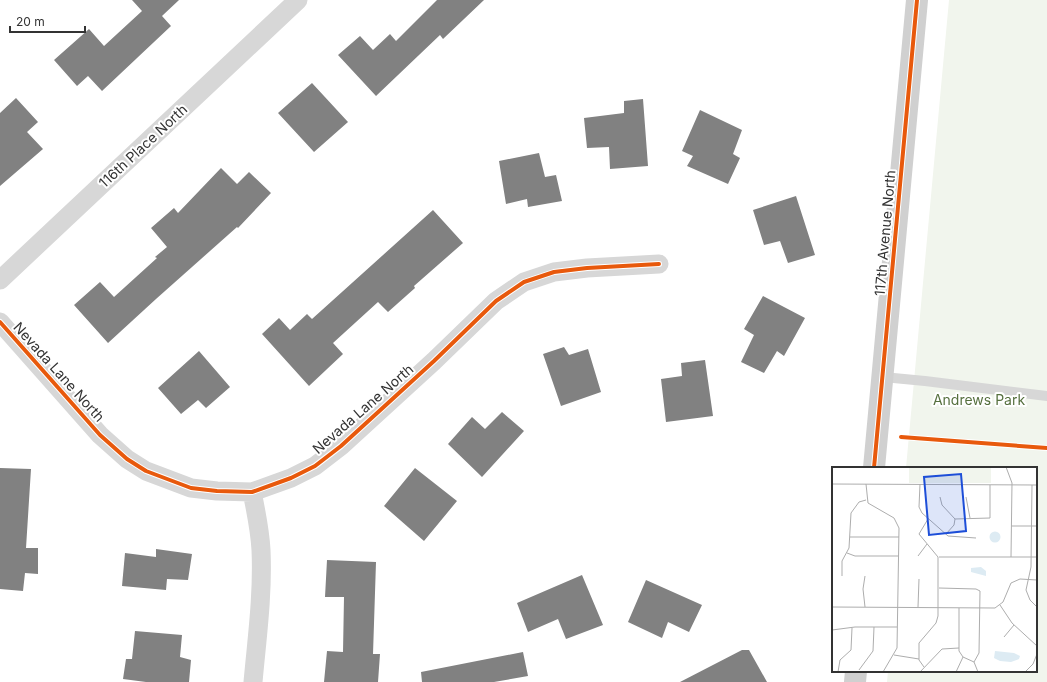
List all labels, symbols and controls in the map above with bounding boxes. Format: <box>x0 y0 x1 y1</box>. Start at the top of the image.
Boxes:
scale bar <box>10 8 85 34</box>
text: 20 m <box>16 14 45 29</box>
street label: 116th Place North <box>95 100 190 191</box>
street label: 117th Avenue North <box>871 169 898 297</box>
street label: Nevada Lane North <box>10 318 108 425</box>
street label: Nevada Lane North <box>309 360 417 457</box>
park label: Andrews Park <box>933 391 1025 408</box>
inset map <box>832 467 1037 672</box>

